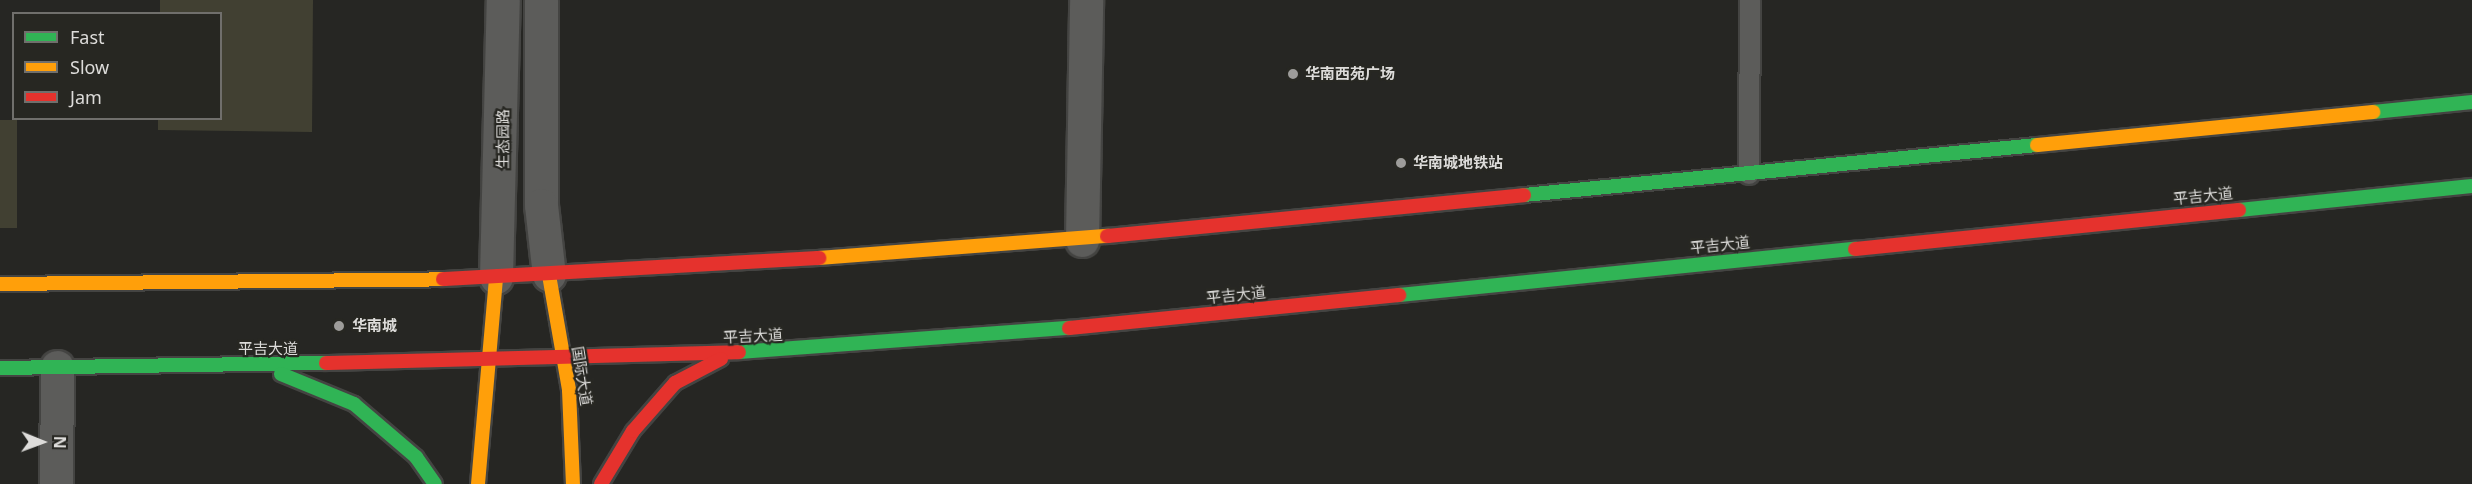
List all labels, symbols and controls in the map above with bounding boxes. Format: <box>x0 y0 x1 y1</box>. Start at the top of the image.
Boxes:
legend <box>12 12 222 120</box>
text: Fast <box>70 25 105 49</box>
text: Slow <box>70 55 109 79</box>
place label: 华南西苑广场 <box>1305 65 1395 83</box>
marker: 华南西苑广场 <box>1286 67 1300 81</box>
text: Jam <box>70 85 102 109</box>
street label: 生态园路 <box>494 109 512 169</box>
place label: 华南城地铁站 <box>1413 154 1503 172</box>
marker: 华南城地铁站 <box>1394 156 1408 170</box>
street label: 平吉大道 <box>2172 184 2234 208</box>
street label: 平吉大道 <box>1689 233 1751 257</box>
street label: 平吉大道 <box>1205 283 1267 307</box>
marker: 华南城 <box>330 317 348 335</box>
place label: 华南城 <box>352 317 397 335</box>
street label: 平吉大道 <box>723 325 783 347</box>
street label: 平吉大道 <box>238 340 298 358</box>
street label: 国际大道 <box>568 345 596 407</box>
north arrow <box>12 412 72 472</box>
text: N <box>49 436 71 449</box>

